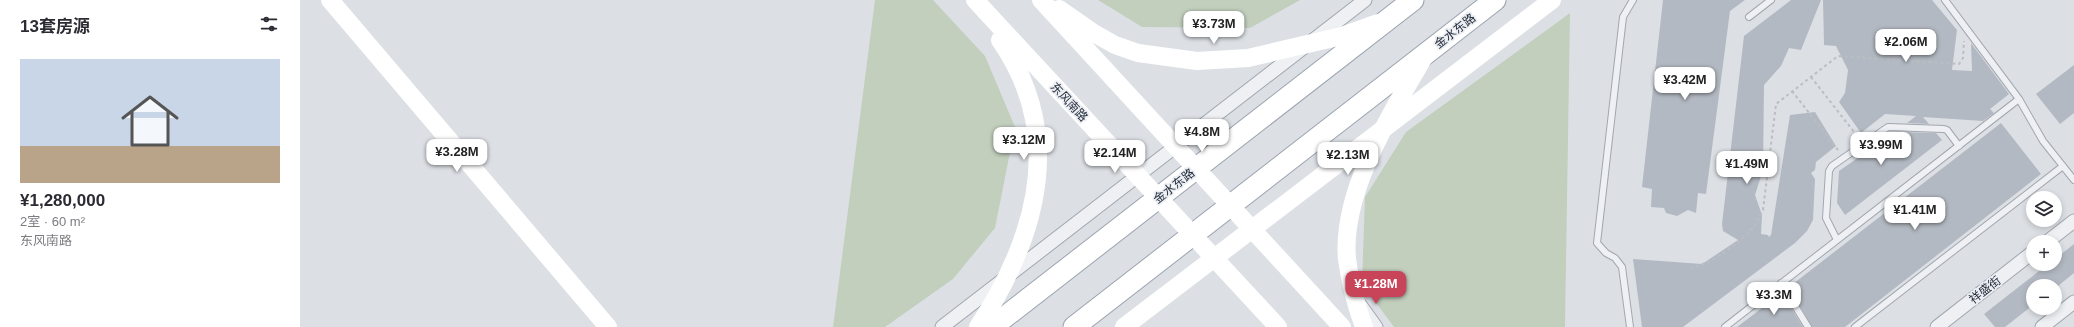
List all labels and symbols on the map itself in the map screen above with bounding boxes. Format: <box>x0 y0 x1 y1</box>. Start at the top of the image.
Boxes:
pin: ¥3.73M <box>1181 11 1247 45</box>
street label: 金水东路 <box>1432 11 1478 51</box>
pin: ¥2.06M <box>1873 29 1939 63</box>
pin: ¥3.42M <box>1652 67 1718 101</box>
street label: 东风南路 <box>1048 80 1090 124</box>
pin: ¥4.8M <box>1174 119 1230 153</box>
pin: ¥3.12M <box>991 127 1057 161</box>
pin: ¥3.99M <box>1848 132 1914 166</box>
pin: ¥3.28M <box>424 139 490 173</box>
pin: ¥2.14M <box>1082 140 1148 174</box>
pin: ¥2.13M <box>1315 142 1381 176</box>
pin: ¥1.49M <box>1714 151 1780 185</box>
street label: 金水东路 <box>1151 166 1197 206</box>
pin: ¥1.41M <box>1882 197 1948 231</box>
pin: ¥1.28M <box>1343 271 1409 305</box>
street label: 祥盛街 <box>1967 273 2003 307</box>
pin: ¥3.3M <box>1746 282 1802 316</box>

